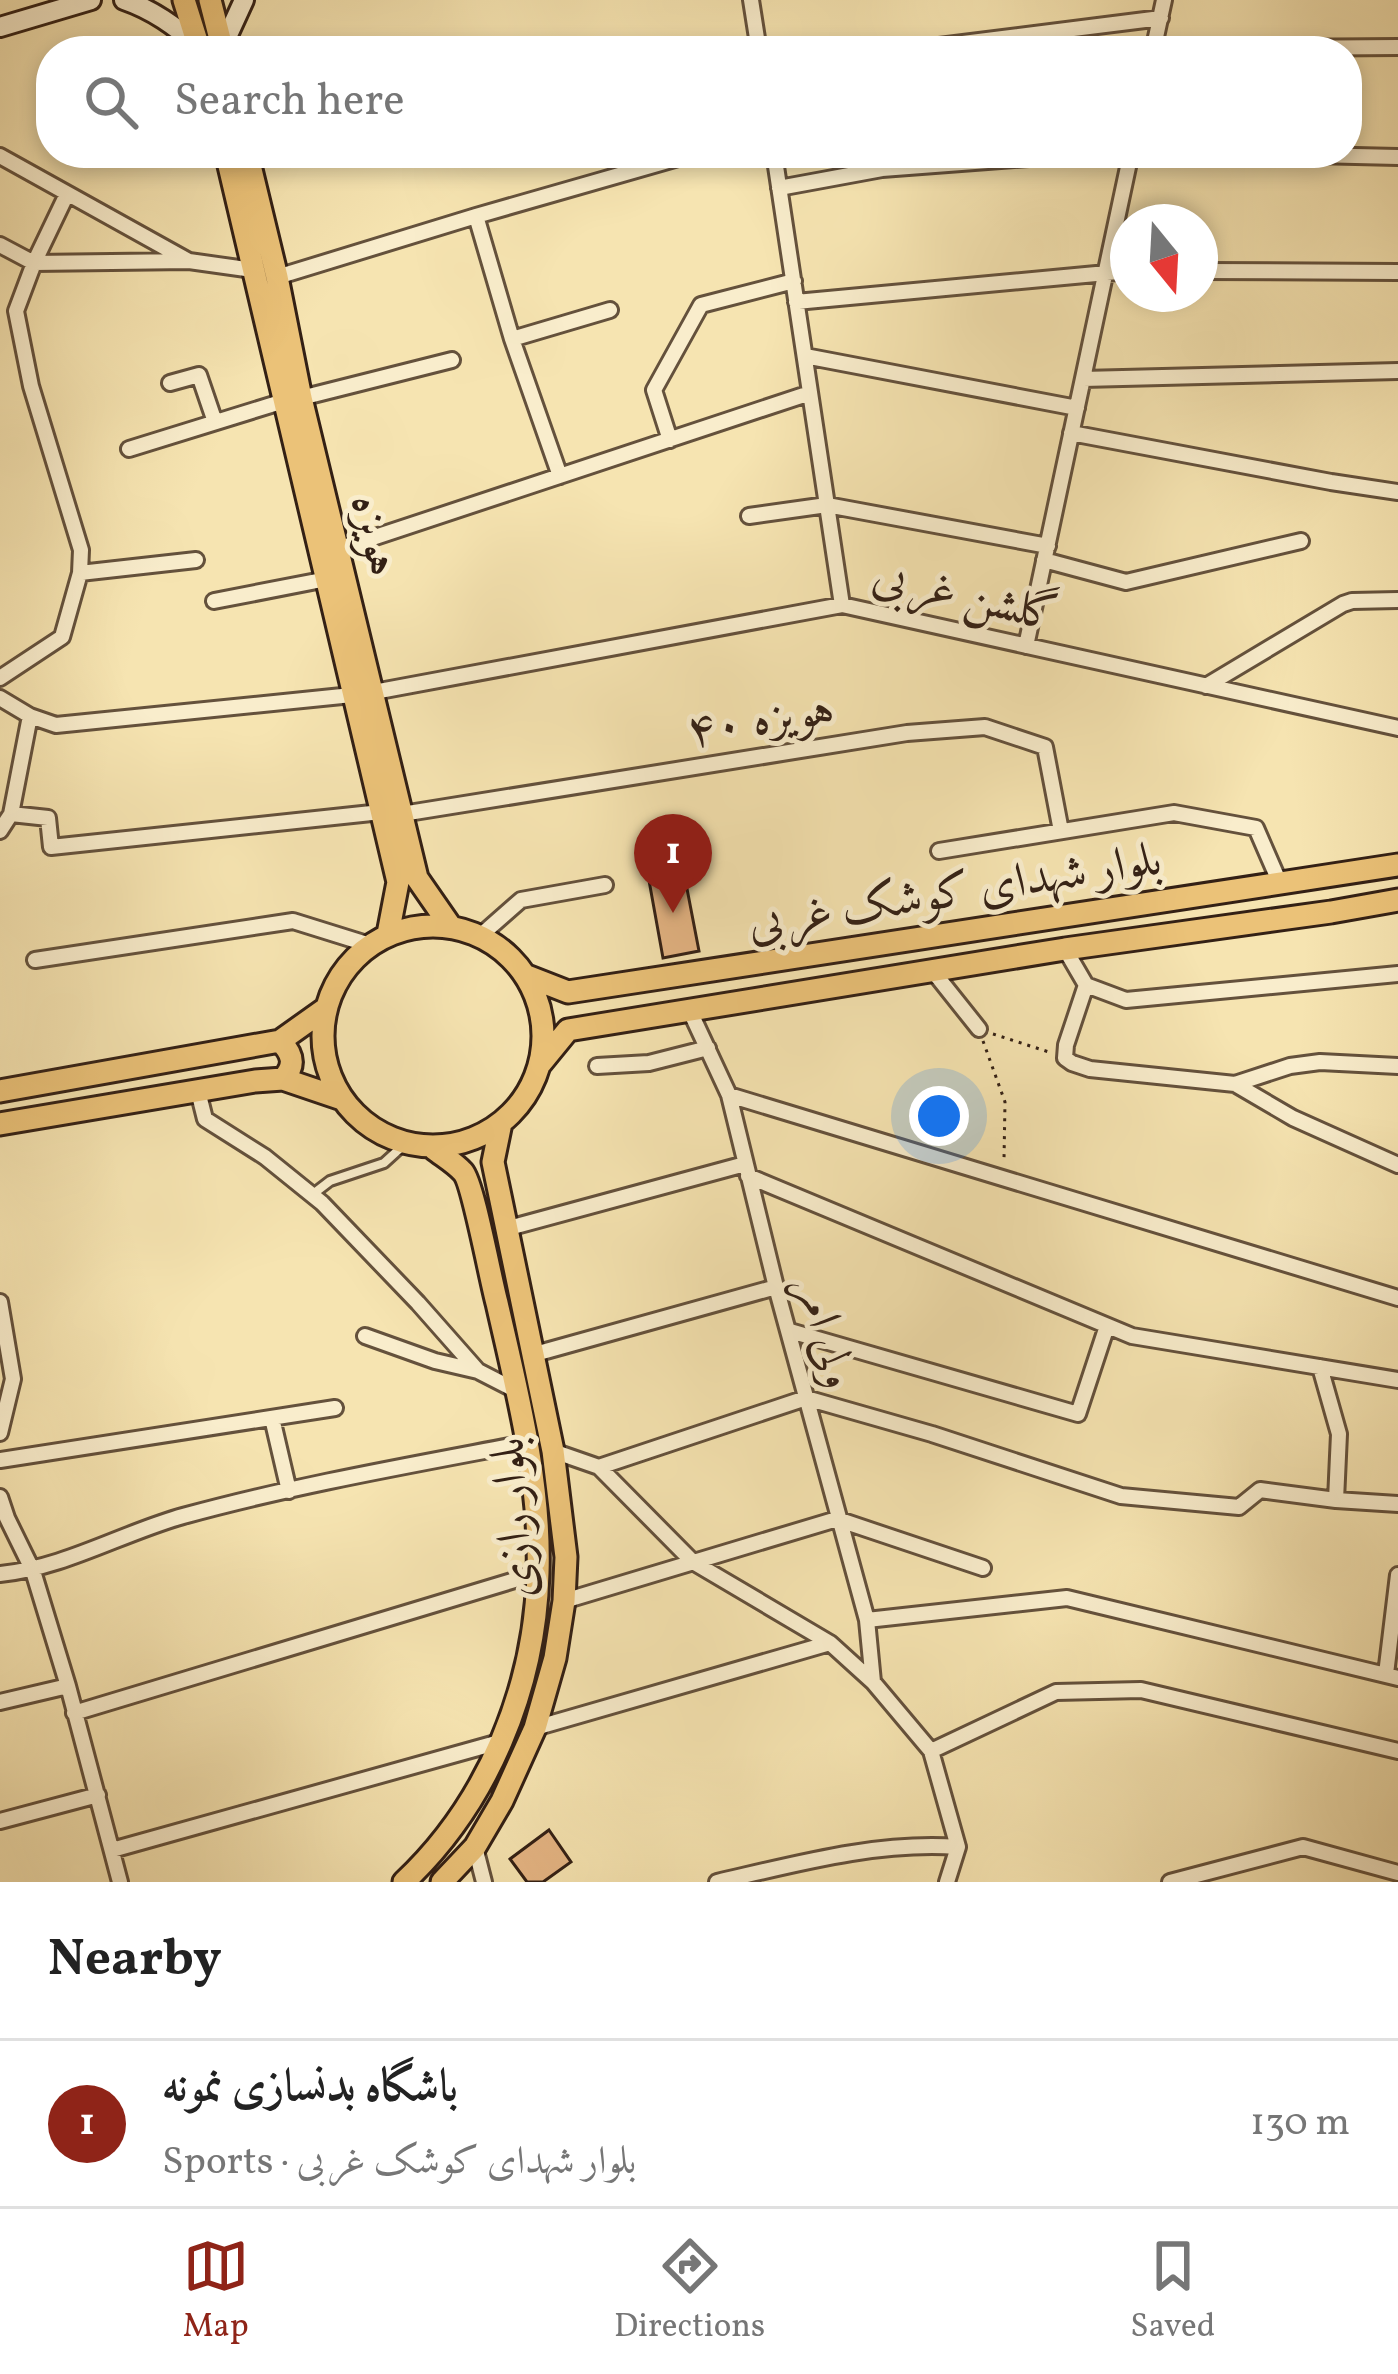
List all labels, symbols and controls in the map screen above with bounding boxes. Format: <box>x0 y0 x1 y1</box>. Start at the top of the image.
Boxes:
search box <box>36 36 1362 168</box>
icon: search <box>78 69 144 135</box>
text: Search here <box>174 71 405 134</box>
north arrow <box>1110 204 1218 312</box>
street label: هویزه <box>331 487 416 583</box>
street label: گلشن غربی <box>865 544 1065 651</box>
street label: هویزه ۴۰ <box>682 677 839 766</box>
pin: 1 <box>634 814 712 913</box>
street label: بلوار شهدای کوشک غربی <box>743 828 1166 959</box>
your location <box>909 1086 969 1146</box>
street label: ولی امر <box>778 1270 872 1396</box>
street label: بلوار رازی <box>476 1435 555 1600</box>
text: Nearby <box>48 1925 222 1996</box>
text: باشگاه بدنسازی نمونه <box>162 2057 458 2120</box>
text: 1 <box>79 2097 95 2151</box>
text: 130 m <box>1250 2097 1350 2151</box>
text: Sports · بلوار شهدای کوشک غربی <box>162 2136 636 2190</box>
tab: Map <box>183 2233 249 2351</box>
tab: Directions <box>614 2233 765 2351</box>
tab: Saved <box>1130 2233 1215 2351</box>

